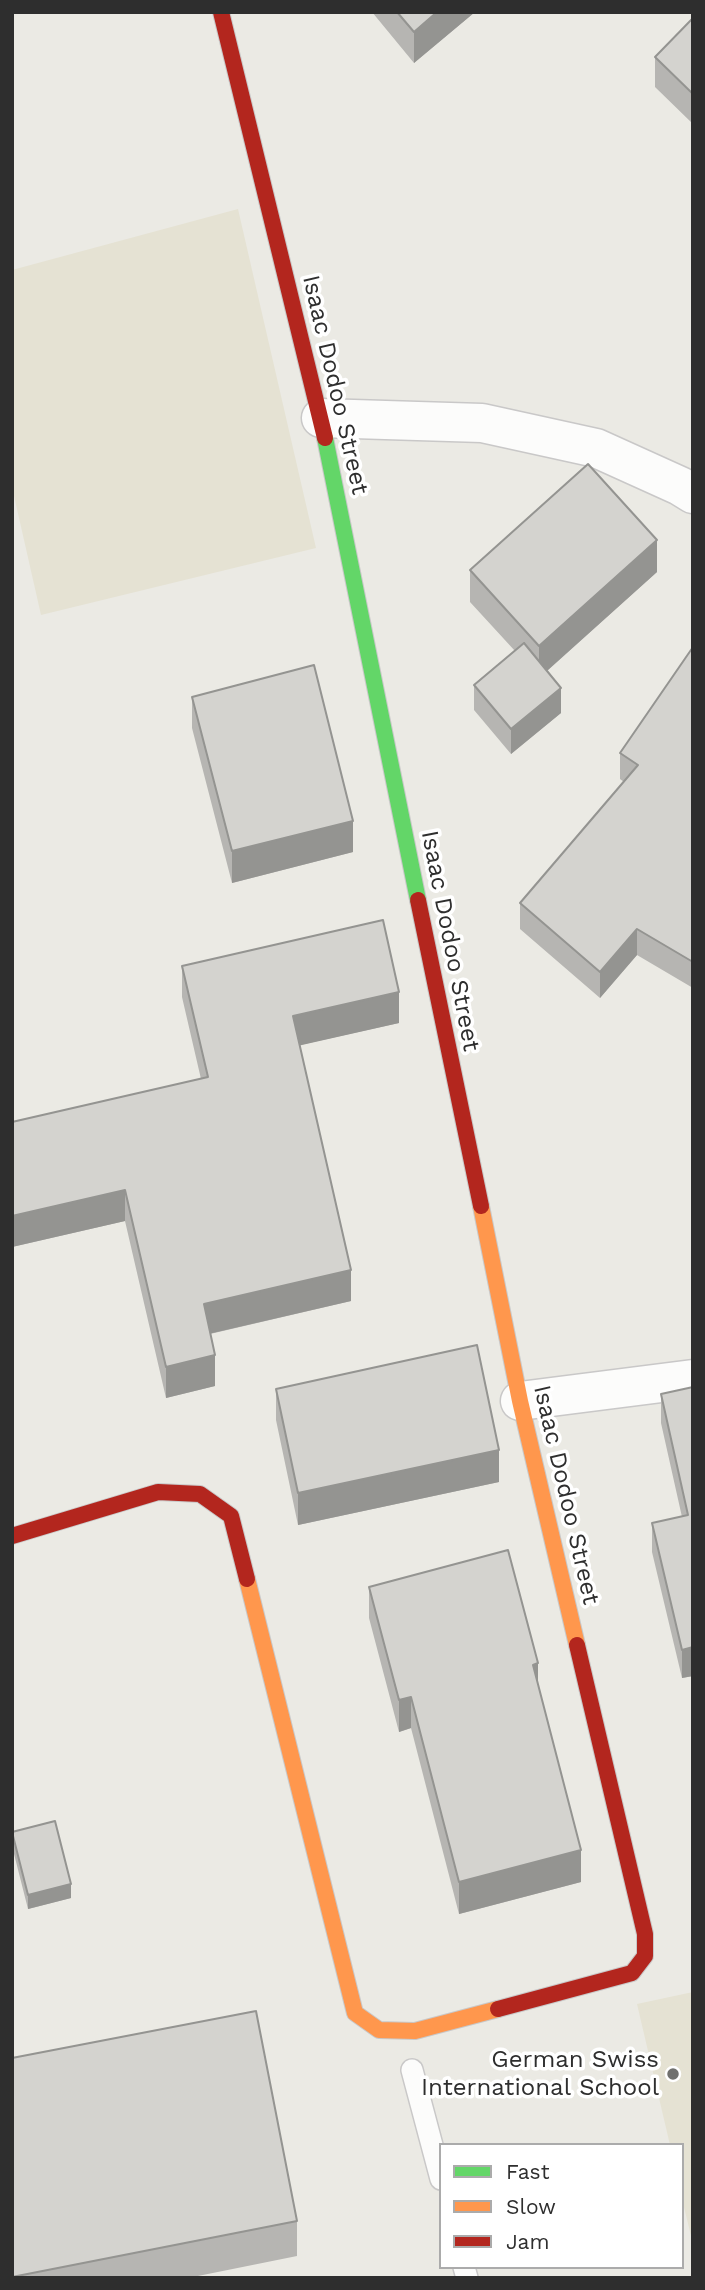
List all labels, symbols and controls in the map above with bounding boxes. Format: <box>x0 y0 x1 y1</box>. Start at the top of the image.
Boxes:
street label: Isaac Dodoo Street <box>296 272 374 498</box>
street label: Isaac Dodoo Street <box>414 828 486 1054</box>
street label: Isaac Dodoo Street <box>527 1382 605 1608</box>
place label: German Swiss International School <box>421 2046 659 2102</box>
marker: German Swiss International School <box>665 2066 681 2082</box>
legend <box>439 2143 684 2269</box>
text: Fast <box>506 2159 550 2184</box>
text: Slow <box>506 2194 556 2219</box>
text: Jam <box>506 2229 549 2254</box>

